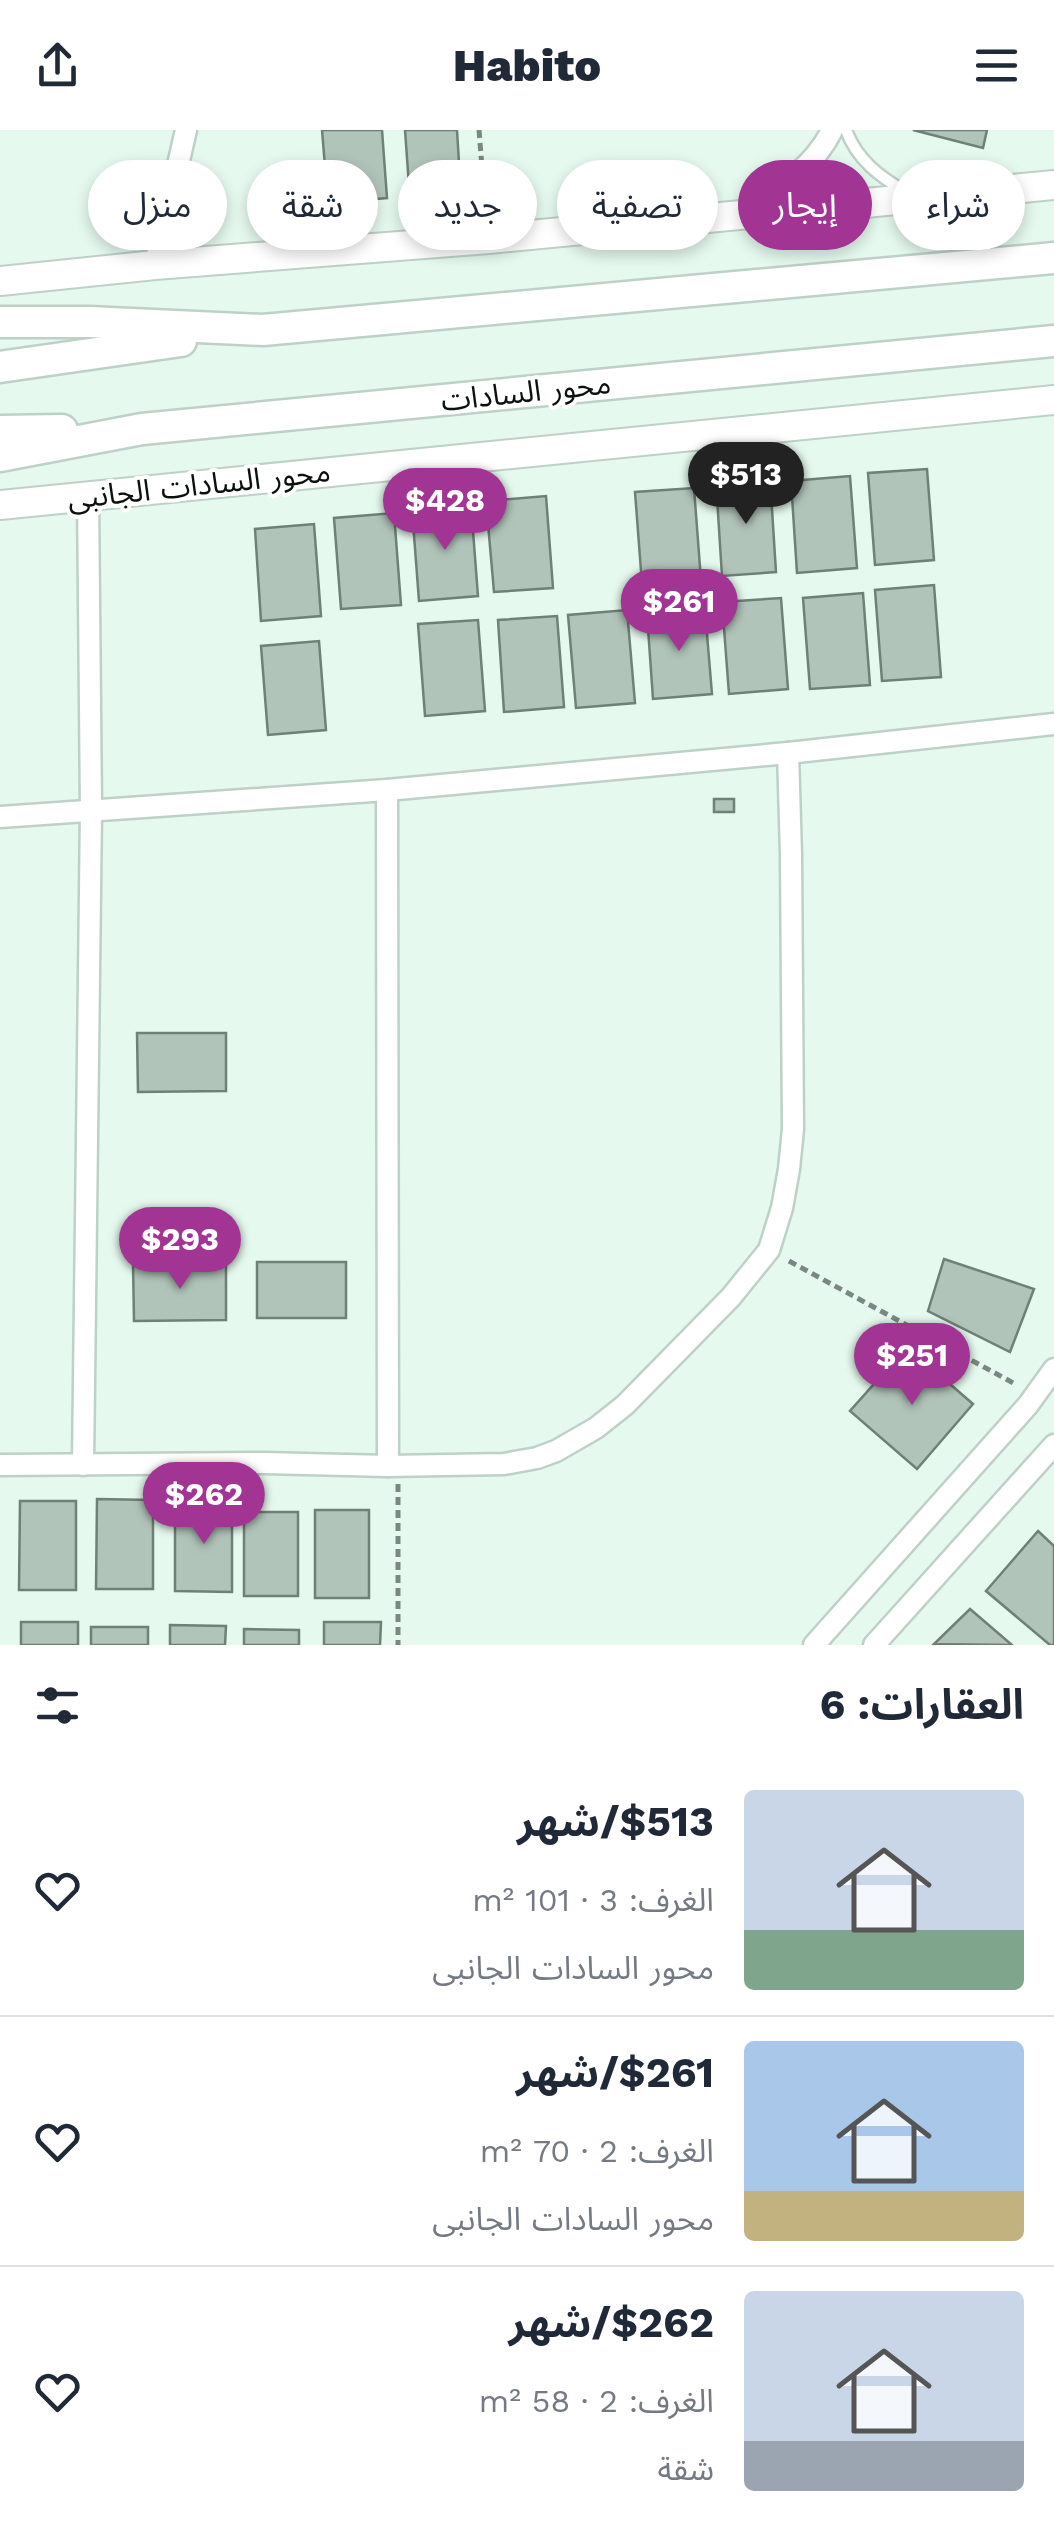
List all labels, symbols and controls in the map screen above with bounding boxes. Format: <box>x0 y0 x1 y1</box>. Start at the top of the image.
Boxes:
icon: share <box>30 38 85 93</box>
icon: menu <box>969 38 1024 93</box>
text: Habito <box>453 39 601 92</box>
chip: منزل <box>88 160 227 250</box>
chip: شقة <box>247 160 378 250</box>
chip: جديد <box>398 160 537 250</box>
chip: تصفية <box>557 160 718 250</box>
chip: إيجار <box>738 160 872 250</box>
chip: شراء <box>892 160 1025 250</box>
street label: محور السادات <box>439 365 613 418</box>
pin: $513 <box>687 442 805 527</box>
street label: محور السادات الجانبى <box>66 453 332 516</box>
text: $513 <box>710 455 782 493</box>
pin: $428 <box>386 468 504 553</box>
text: $428 <box>405 481 485 519</box>
pin: $261 <box>620 569 738 654</box>
text: $261 <box>643 582 715 620</box>
pin: $293 <box>121 1207 239 1292</box>
text: $293 <box>141 1220 219 1258</box>
pin: $251 <box>853 1323 971 1408</box>
text: $251 <box>876 1336 948 1374</box>
pin: $262 <box>145 1462 263 1547</box>
text: $262 <box>165 1475 243 1513</box>
icon: filters <box>30 1678 85 1733</box>
text: العقارات: 6 <box>820 1680 1024 1729</box>
text: $513/شهر <box>517 1797 714 1846</box>
icon: home <box>824 1830 944 1950</box>
icon: heart <box>30 1863 85 1918</box>
text: الغرف: 3 · 101 m² <box>472 1881 714 1919</box>
text: محور السادات الجانبى <box>432 1949 714 1987</box>
text: $261/شهر <box>516 2048 714 2097</box>
icon: home <box>824 2081 944 2201</box>
icon: heart <box>30 2114 85 2169</box>
text: الغرف: 2 · 70 m² <box>480 2132 714 2170</box>
text: محور السادات الجانبى <box>432 2200 714 2238</box>
text: $262/شهر <box>509 2298 714 2347</box>
icon: home <box>824 2331 944 2451</box>
icon: heart <box>30 2364 85 2419</box>
text: الغرف: 2 · 58 m² <box>479 2382 714 2420</box>
text: شقة <box>658 2450 714 2488</box>

